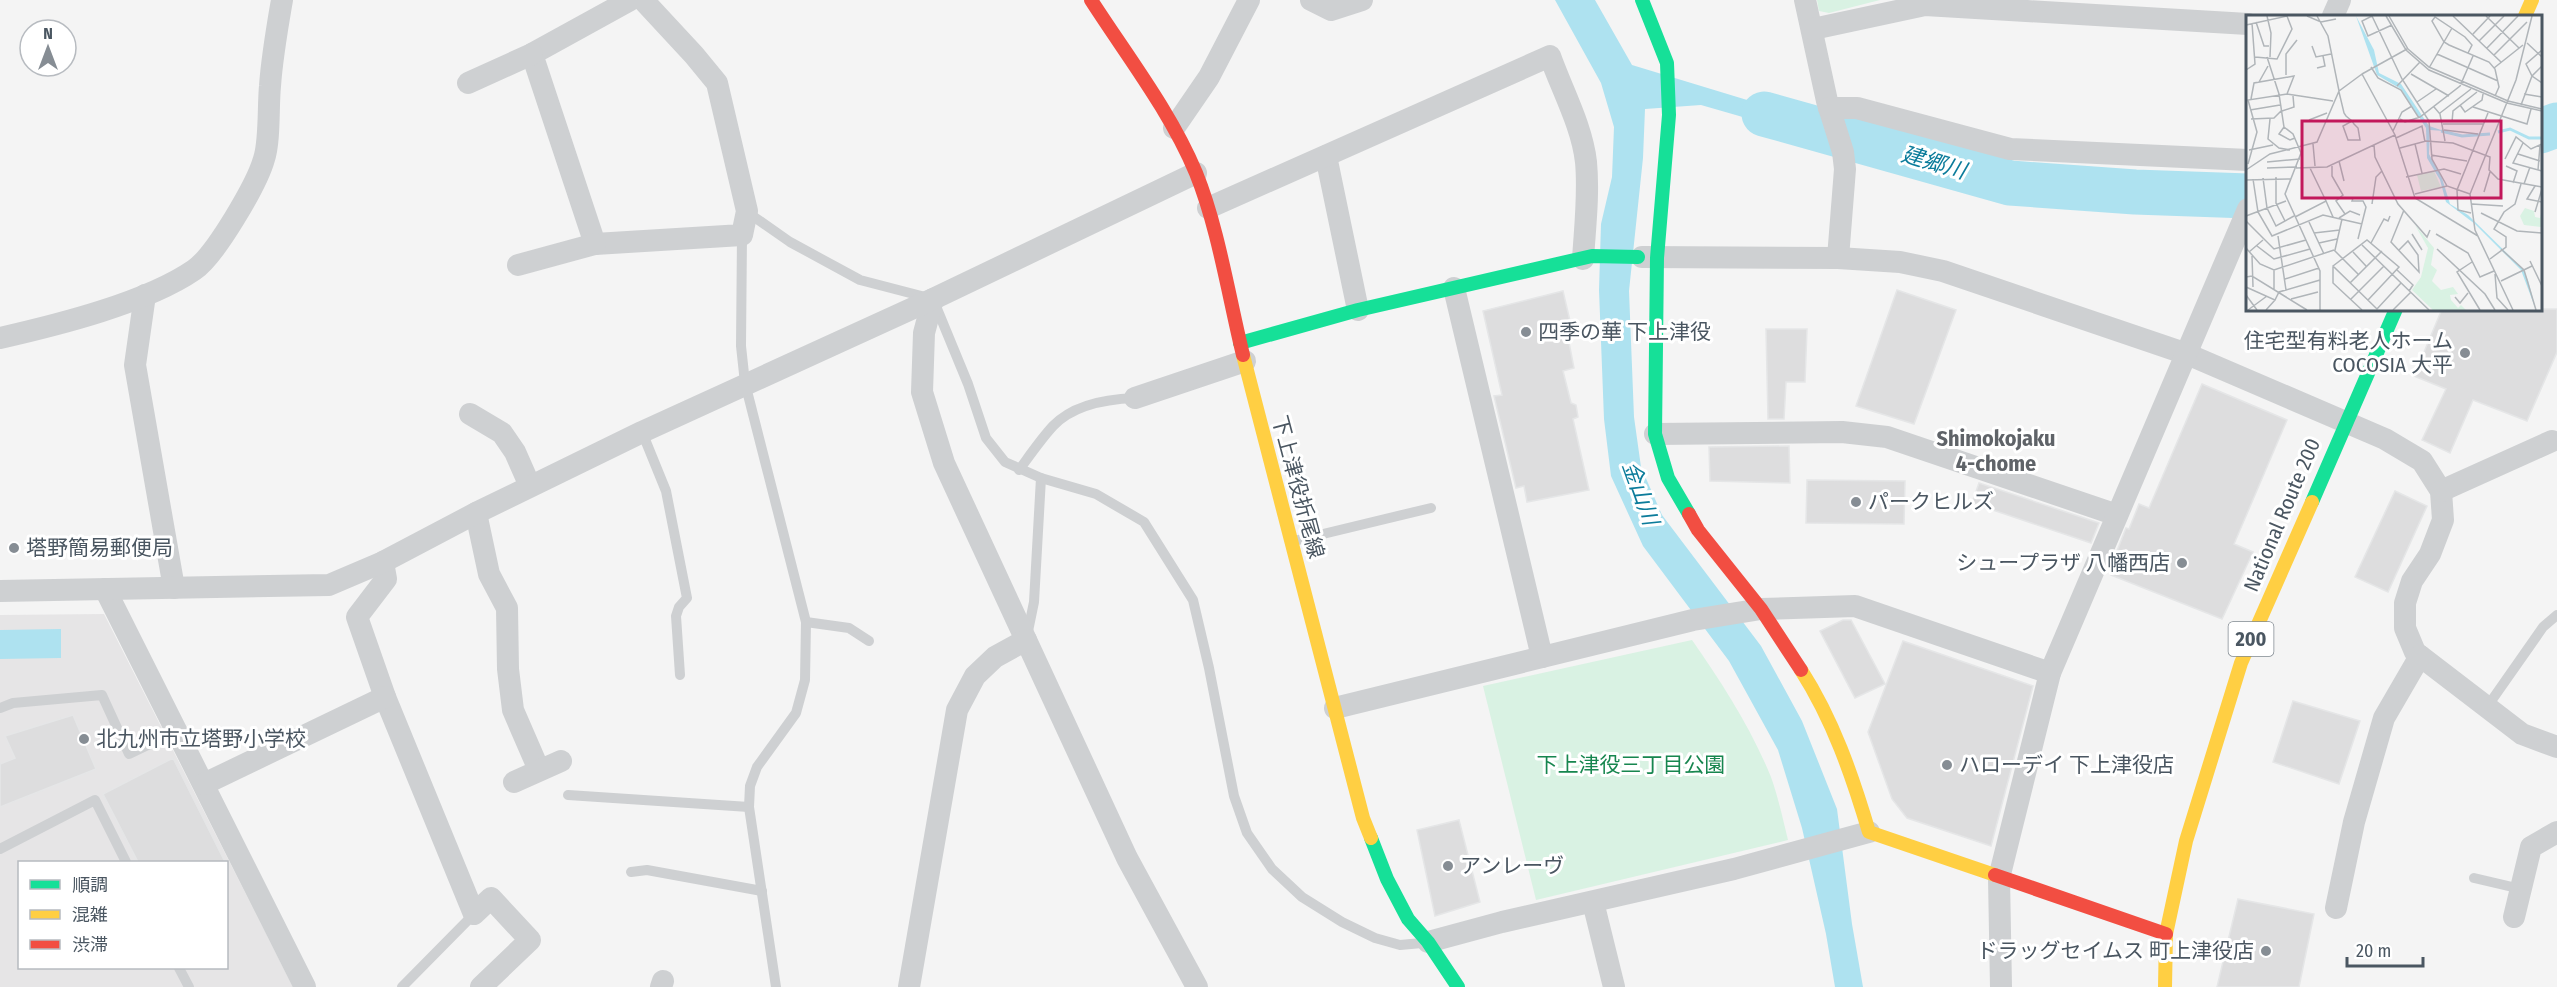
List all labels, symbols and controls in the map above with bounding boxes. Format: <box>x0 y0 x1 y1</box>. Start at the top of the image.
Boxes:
inset map <box>2246 15 2542 310</box>
north arrow <box>18 18 78 78</box>
text: N <box>43 24 53 43</box>
water label: 建郷川 <box>1898 140 1971 185</box>
place label: 四季の華 下上津役 <box>1538 319 1711 345</box>
marker: 四季の華 下上津役 <box>1519 325 1533 339</box>
place label: 住宅型有料老人ホーム COCOSIA 大平 <box>2244 328 2453 378</box>
marker: 住宅型有料老人ホーム COCOSIA 大平 <box>2458 346 2472 360</box>
street label: 下上津役折尾線 <box>1266 413 1330 561</box>
district label: Shimokojaku 4-chome <box>1937 425 2055 477</box>
street label: National Route 200 <box>2238 434 2326 596</box>
water label: 金山川 <box>1617 458 1665 531</box>
place label: パークヒルズ <box>1868 489 1994 515</box>
marker: パークヒルズ <box>1849 495 1863 509</box>
place label: 塔野簡易郵便局 <box>26 535 173 561</box>
marker: 塔野簡易郵便局 <box>7 541 21 555</box>
place label: シュープラザ 八幡西店 <box>1956 550 2170 576</box>
marker: シュープラザ 八幡西店 <box>2175 556 2189 570</box>
road number: 200 <box>2228 622 2274 656</box>
place label: 北九州市立塔野小学校 <box>96 726 306 752</box>
marker: 北九州市立塔野小学校 <box>77 732 91 746</box>
park label: 下上津役三丁目公園 <box>1537 752 1726 778</box>
place label: ハローデイ 下上津役店 <box>1959 752 2174 778</box>
marker: ハローデイ 下上津役店 <box>1940 758 1954 772</box>
place label: アンレーヴ <box>1460 853 1564 879</box>
marker: アンレーヴ <box>1441 859 1455 873</box>
legend <box>18 861 228 969</box>
text: 順調 <box>72 874 108 896</box>
text: 混雑 <box>72 904 108 926</box>
scale bar <box>2347 930 2424 968</box>
text: 渋滞 <box>72 934 108 956</box>
place label: ドラッグセイムス 町上津役店 <box>1976 938 2254 964</box>
text: 20 m <box>2356 940 2391 962</box>
marker: ドラッグセイムス 町上津役店 <box>2259 944 2273 958</box>

